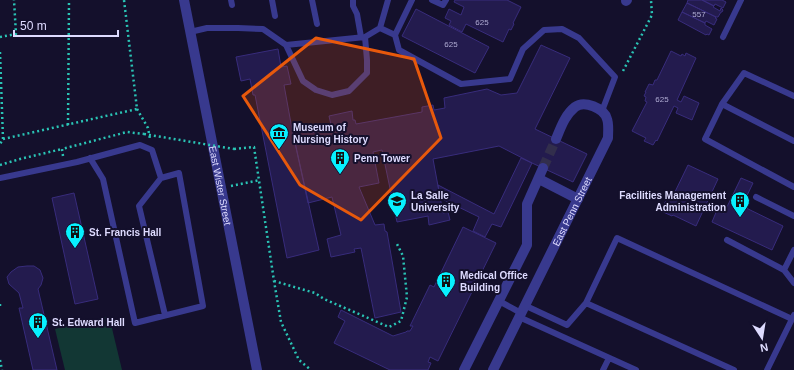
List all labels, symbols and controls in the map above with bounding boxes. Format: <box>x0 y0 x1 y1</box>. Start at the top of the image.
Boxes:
house number: 557 <box>692 10 706 19</box>
scale bar <box>14 12 118 38</box>
house number: 625 <box>475 18 489 27</box>
text: 50 m <box>20 19 47 33</box>
house number: 625 <box>444 40 458 49</box>
house number: 625 <box>655 95 669 104</box>
museum icon: Museum of Nursing History <box>268 122 290 150</box>
place label: Museum of Nursing History <box>293 122 368 145</box>
street label: East Wister Street <box>207 145 234 226</box>
building icon: Penn Tower <box>329 147 351 175</box>
place label: Penn Tower <box>354 153 410 164</box>
street label: East Penn Street <box>550 175 593 248</box>
school or university icon: La Salle University <box>386 190 408 218</box>
place label: La Salle University <box>411 190 460 213</box>
place label: Facilities Management Administration <box>619 190 727 213</box>
building icon: Facilities Management Administration <box>729 190 751 218</box>
building icon: St. Francis Hall <box>64 221 86 249</box>
place label: St. Francis Hall <box>89 227 161 238</box>
building icon: Medical Office Building <box>435 270 457 298</box>
place label: Medical Office Building <box>460 270 528 293</box>
building icon: St. Edward Hall <box>27 311 49 339</box>
place label: St. Edward Hall <box>52 317 125 328</box>
north arrow <box>742 318 782 358</box>
text: N <box>759 341 769 354</box>

